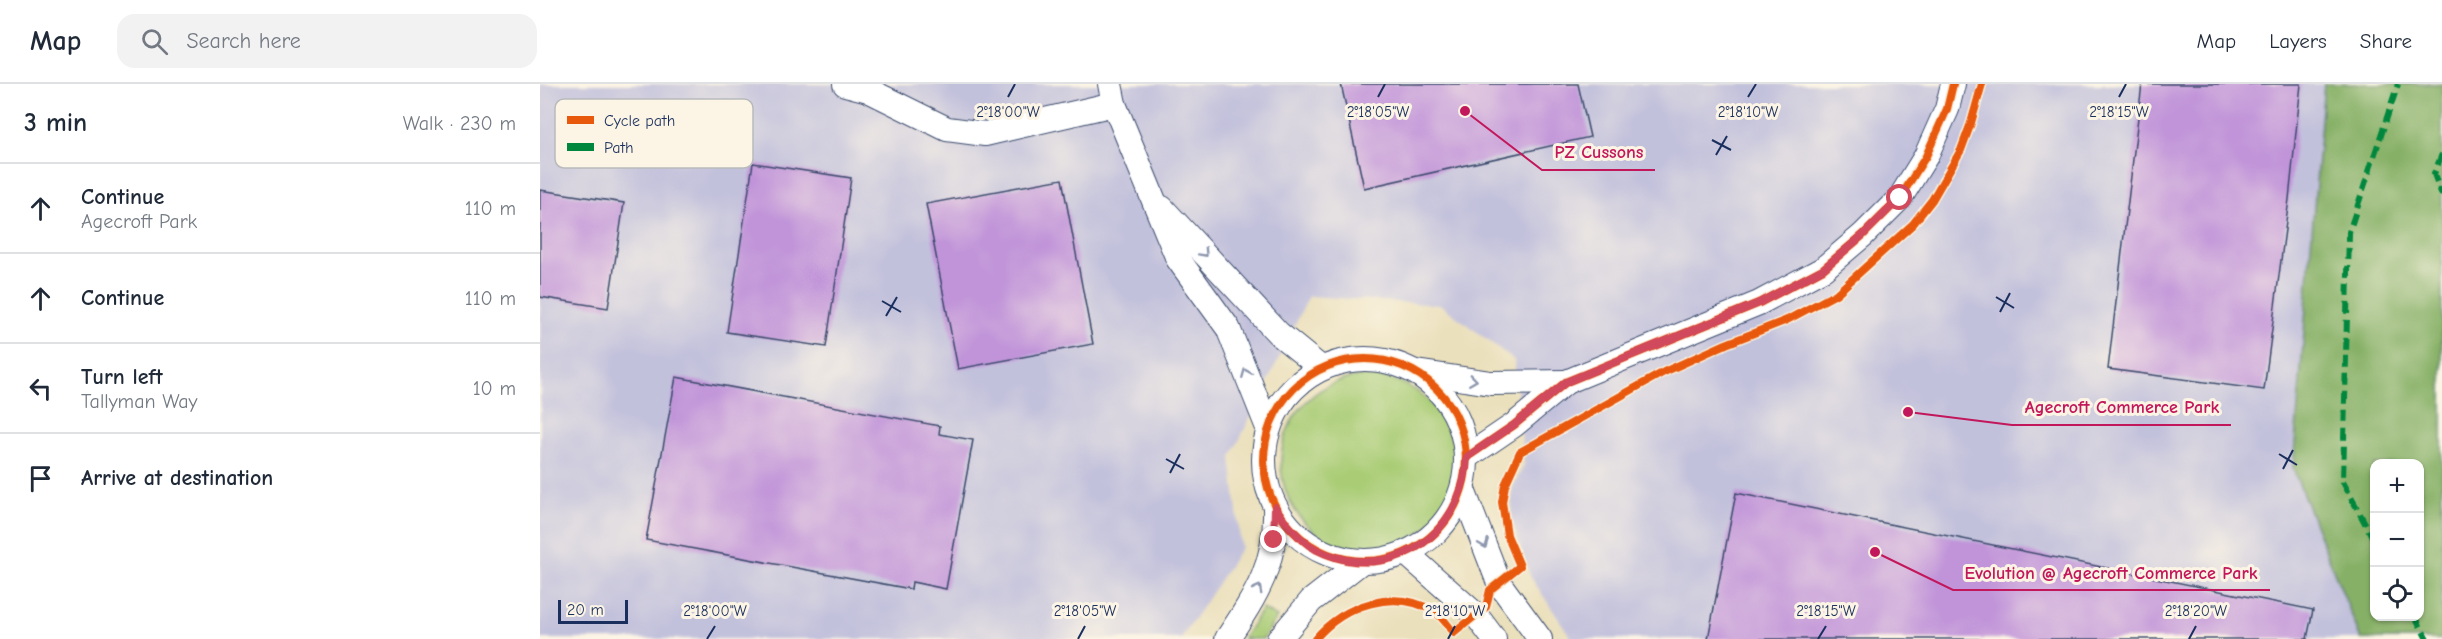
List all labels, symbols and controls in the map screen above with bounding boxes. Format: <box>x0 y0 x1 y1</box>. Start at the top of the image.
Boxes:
search box <box>117 14 537 68</box>
text: Map <box>30 25 81 57</box>
icon: search <box>138 25 171 58</box>
text: Search here <box>186 28 301 54</box>
text: Map <box>2197 29 2236 53</box>
text: Layers <box>2269 29 2327 53</box>
text: Share <box>2360 29 2412 53</box>
legend <box>555 99 753 168</box>
text: 2°18'00"W <box>976 103 1040 121</box>
text: 2°18'05"W <box>1347 103 1409 121</box>
text: 2°18'10"W <box>1718 103 1778 121</box>
text: 2°18'15"W <box>2089 103 2149 121</box>
text: 3 min <box>24 108 87 138</box>
text: Walk · 230 m <box>403 112 516 135</box>
text: Cycle path <box>604 112 675 130</box>
callout: PZ Cussons <box>1542 134 1655 170</box>
text: Path <box>604 139 634 157</box>
text: PZ Cussons <box>1555 142 1644 163</box>
text: Continue <box>81 184 164 210</box>
route start <box>1886 184 1912 210</box>
icon: ahead <box>24 192 57 225</box>
text: 110 m <box>465 197 516 220</box>
text: Agecroft Park <box>81 210 197 233</box>
one-way arrow <box>1197 247 1208 257</box>
icon: ahead <box>24 282 57 315</box>
text: Continue <box>81 285 164 311</box>
text: 110 m <box>465 287 516 310</box>
text: Turn left <box>81 364 163 390</box>
one-way arrow <box>1241 369 1254 379</box>
icon: left <box>24 372 57 405</box>
one-way arrow <box>1468 373 1477 385</box>
text: 10 m <box>473 377 516 400</box>
callout: Agecroft Commerce Park <box>2012 389 2231 425</box>
text: Tallyman Way <box>81 390 197 413</box>
text: Agecroft Commerce Park <box>2025 397 2220 418</box>
map controls <box>2370 459 2424 621</box>
button: + <box>2370 459 2424 513</box>
icon: arrive <box>24 462 57 495</box>
text: Arrive at destination <box>81 465 273 491</box>
button: − <box>2370 513 2424 567</box>
route end <box>1260 526 1286 552</box>
one-way arrow <box>1477 538 1489 549</box>
callout: Evolution @ Agecroft Commerce Park <box>1953 554 2270 590</box>
text: Evolution @ Agecroft Commerce Park <box>1965 563 2258 584</box>
button: locate <box>2370 567 2424 621</box>
one-way arrow <box>1251 585 1262 596</box>
scale bar <box>558 597 628 624</box>
text: 20 m <box>567 601 604 619</box>
text: 2°18'00"W <box>683 602 747 620</box>
text: 2°18'05"W <box>1054 602 1116 620</box>
text: 2°18'10"W <box>1425 602 1485 620</box>
text: 2°18'15"W <box>1796 602 1856 620</box>
text: 2°18'20"W <box>2165 602 2227 620</box>

